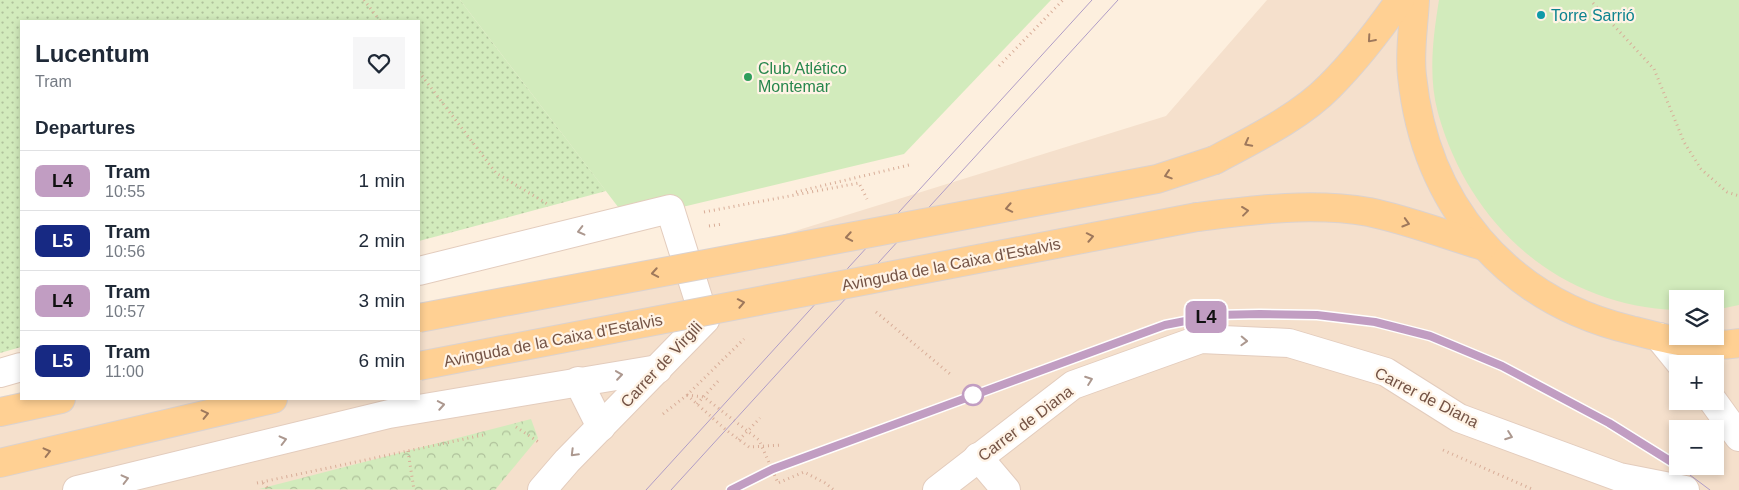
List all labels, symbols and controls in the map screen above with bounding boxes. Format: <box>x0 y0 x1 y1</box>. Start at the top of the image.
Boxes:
place label: Torre Sarrió <box>1551 7 1635 24</box>
marker: Torre Sarrió <box>1535 9 1547 21</box>
one-way arrow <box>1368 34 1377 43</box>
button: heart <box>353 37 405 89</box>
text: Lucentum <box>35 40 150 67</box>
place label: Club Atlético Montemar <box>758 60 847 95</box>
marker: Club Atlético Montemar <box>742 71 754 83</box>
text: Tram <box>35 73 72 90</box>
text: Departures <box>35 117 135 138</box>
one-way arrow <box>1244 137 1253 147</box>
text: Tram <box>105 161 150 182</box>
one-way arrow <box>1165 169 1173 179</box>
text: 1 min <box>359 170 405 191</box>
text: L4 <box>52 171 73 191</box>
text: 10:55 <box>105 183 145 200</box>
one-way arrow <box>1005 202 1014 212</box>
one-way arrow <box>1241 206 1249 217</box>
one-way arrow <box>1401 218 1409 228</box>
text: Tram <box>105 221 150 242</box>
one-way arrow <box>577 225 586 236</box>
text: 2 min <box>359 230 405 251</box>
text: L5 <box>52 231 73 251</box>
one-way arrow <box>845 232 854 242</box>
one-way arrow <box>1086 233 1095 243</box>
street label: Avinguda de la Caixa d'Estalvis <box>840 235 1062 294</box>
text: 10:56 <box>105 243 145 260</box>
one-way arrow <box>651 268 660 278</box>
text: Tram <box>105 281 150 302</box>
text: 3 min <box>359 290 405 311</box>
map controls <box>1669 290 1724 475</box>
button: layers <box>1669 290 1724 345</box>
text: L4 <box>52 291 73 311</box>
one-way arrow <box>737 299 746 309</box>
line badge: L4 <box>1184 301 1228 333</box>
text: 10:57 <box>105 303 145 320</box>
text: L4 <box>1195 307 1217 327</box>
street label: Avinguda de la Caixa d'Estalvis <box>442 311 664 370</box>
street label: Carrer de Virgili <box>617 318 705 411</box>
one-way arrow <box>1241 335 1249 346</box>
text: Tram <box>105 341 150 362</box>
text: 6 min <box>359 350 405 371</box>
text: L5 <box>52 351 73 371</box>
button: + <box>1669 355 1724 410</box>
text: 11:00 <box>105 363 144 380</box>
street label: Carrer de Diana <box>1372 364 1481 431</box>
one-way arrow <box>615 370 623 381</box>
one-way arrow <box>1084 376 1093 386</box>
street label: Carrer de Diana <box>975 382 1076 464</box>
unlabelled marker <box>962 384 984 406</box>
one-way arrow <box>437 401 446 411</box>
one-way arrow <box>201 409 210 420</box>
button: − <box>1669 420 1724 475</box>
one-way arrow <box>1504 430 1512 440</box>
one-way arrow <box>278 435 287 446</box>
one-way arrow <box>43 447 52 458</box>
one-way arrow <box>571 448 580 457</box>
one-way arrow <box>120 474 128 484</box>

